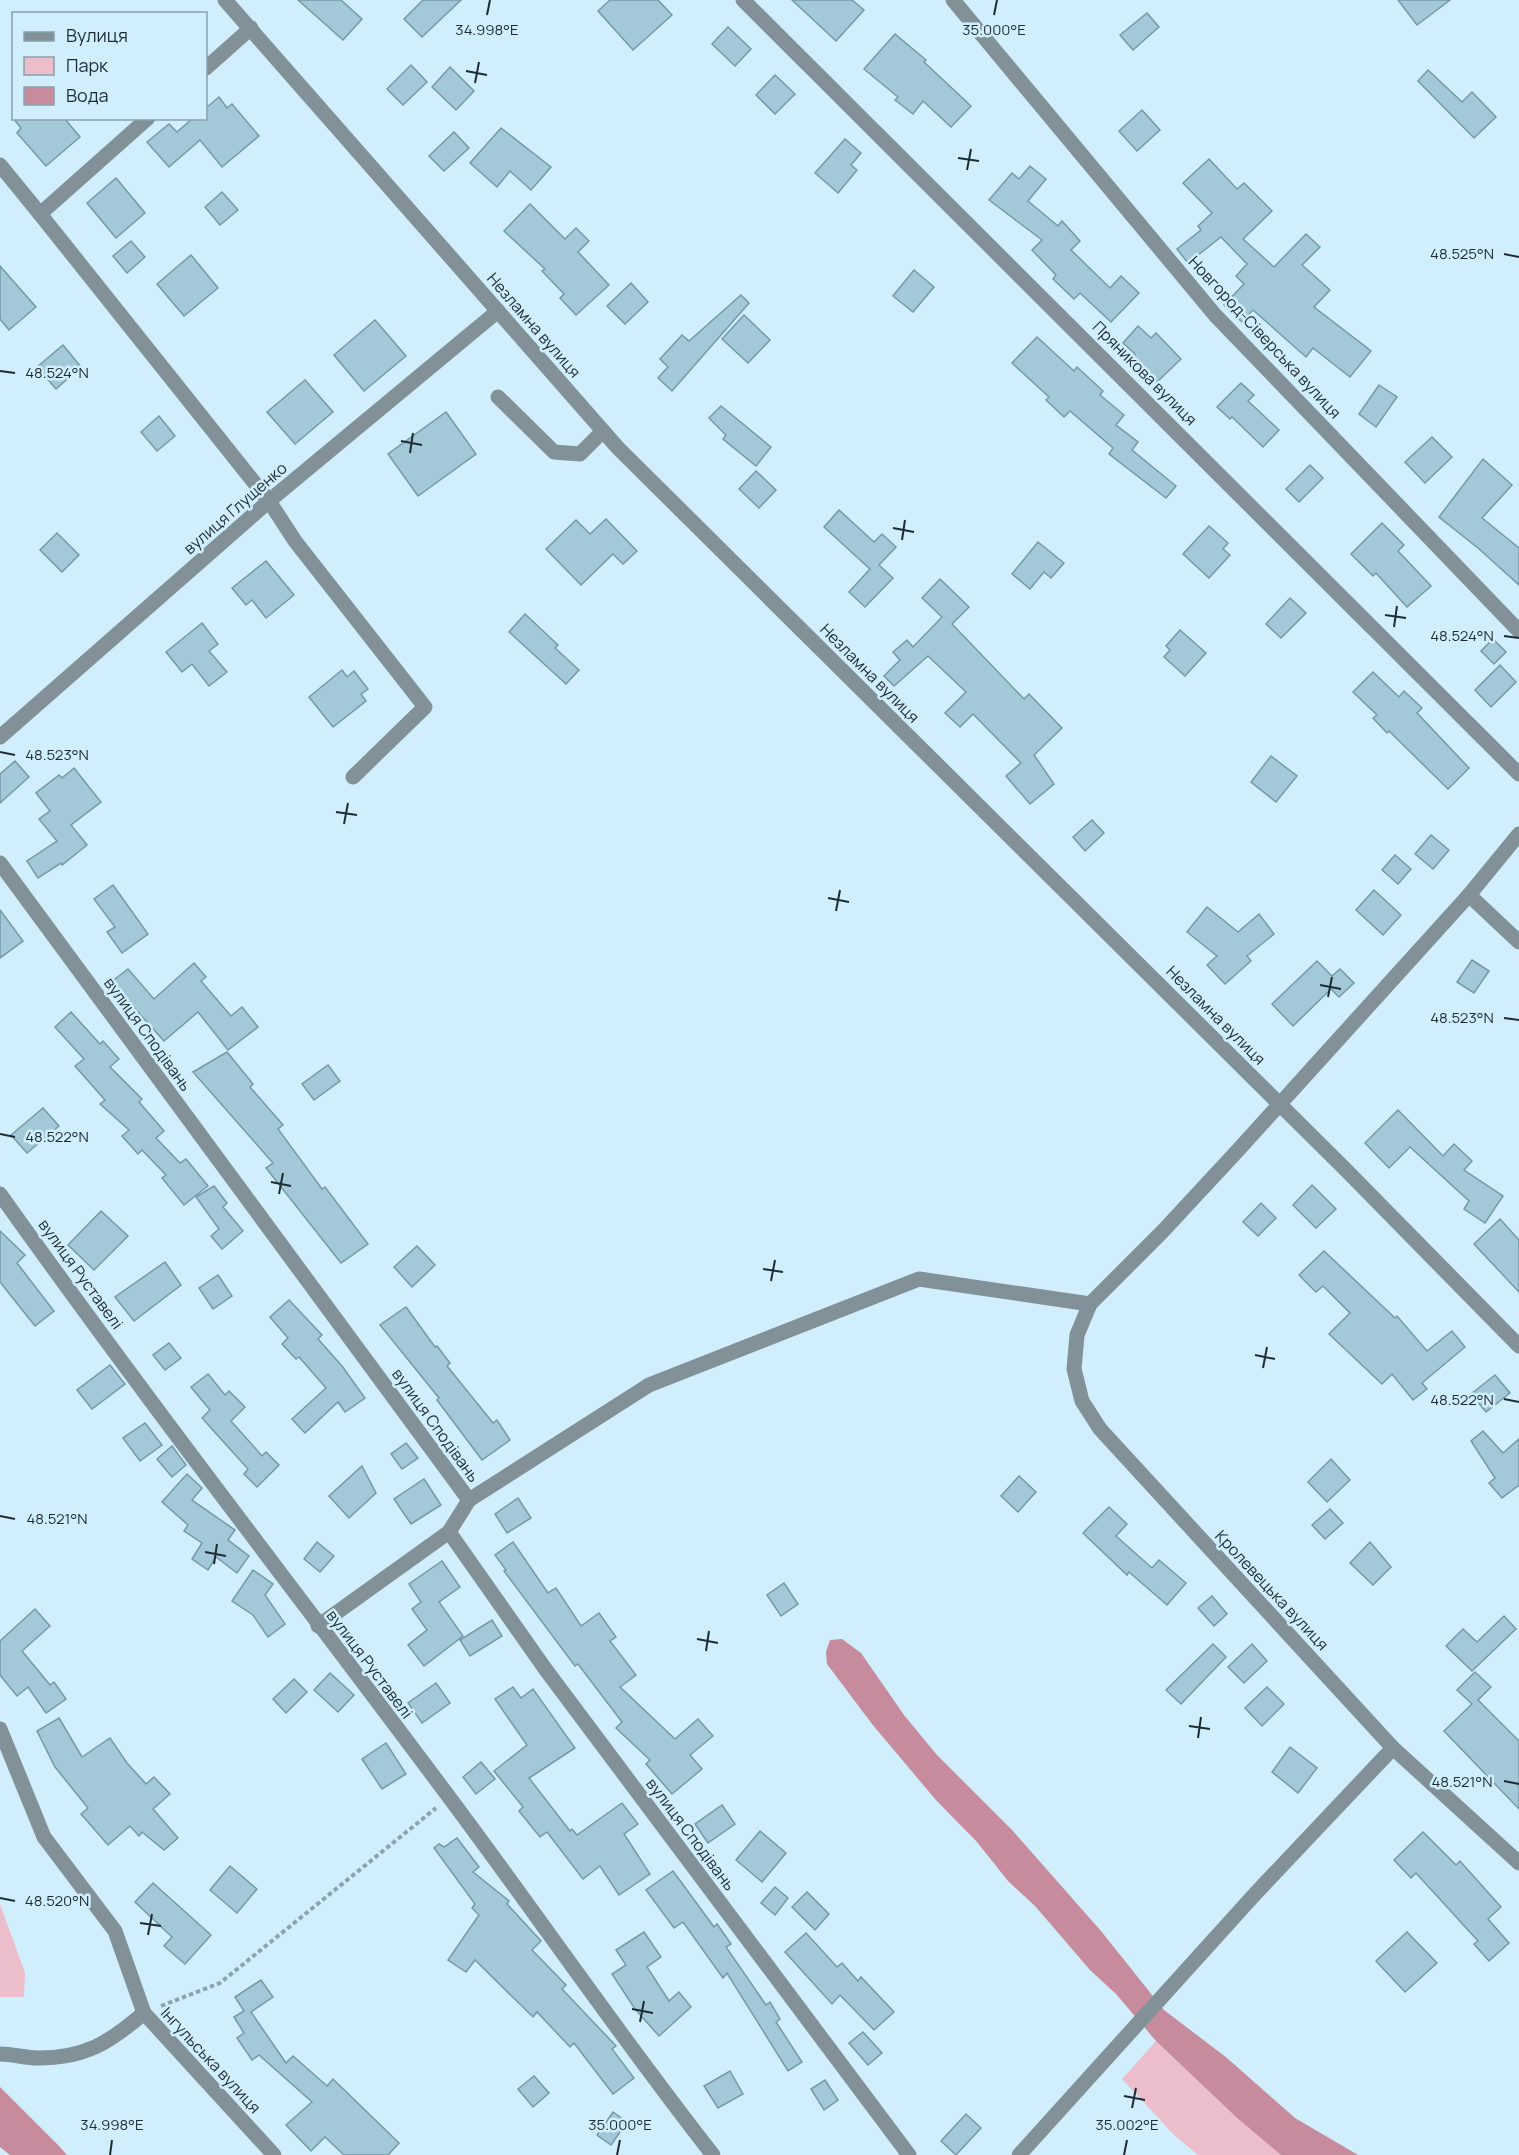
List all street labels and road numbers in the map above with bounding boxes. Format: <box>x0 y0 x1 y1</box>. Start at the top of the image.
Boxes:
street label: Новгород-Сіверська вулиця <box>1184 251 1346 423</box>
street label: Незламна вулиця <box>482 268 586 382</box>
street label: Пряникова вулиця <box>1088 316 1202 430</box>
street label: вулиця Глущенко <box>179 457 291 559</box>
street label: Незламна вулиця <box>815 618 925 728</box>
street label: Незламна вулиця <box>1161 960 1271 1070</box>
street label: вулиця Сподівань <box>99 973 197 1095</box>
street label: вулиця Руставелі <box>34 1215 128 1333</box>
street label: вулиця Сподівань <box>387 1364 485 1486</box>
street label: Кролевецька вулиця <box>1210 1525 1334 1655</box>
street label: вулиця Руставелі <box>322 1605 418 1723</box>
street label: вулиця Сподівань <box>641 1773 741 1895</box>
street label: Інгульська вулиця <box>156 2002 266 2118</box>

